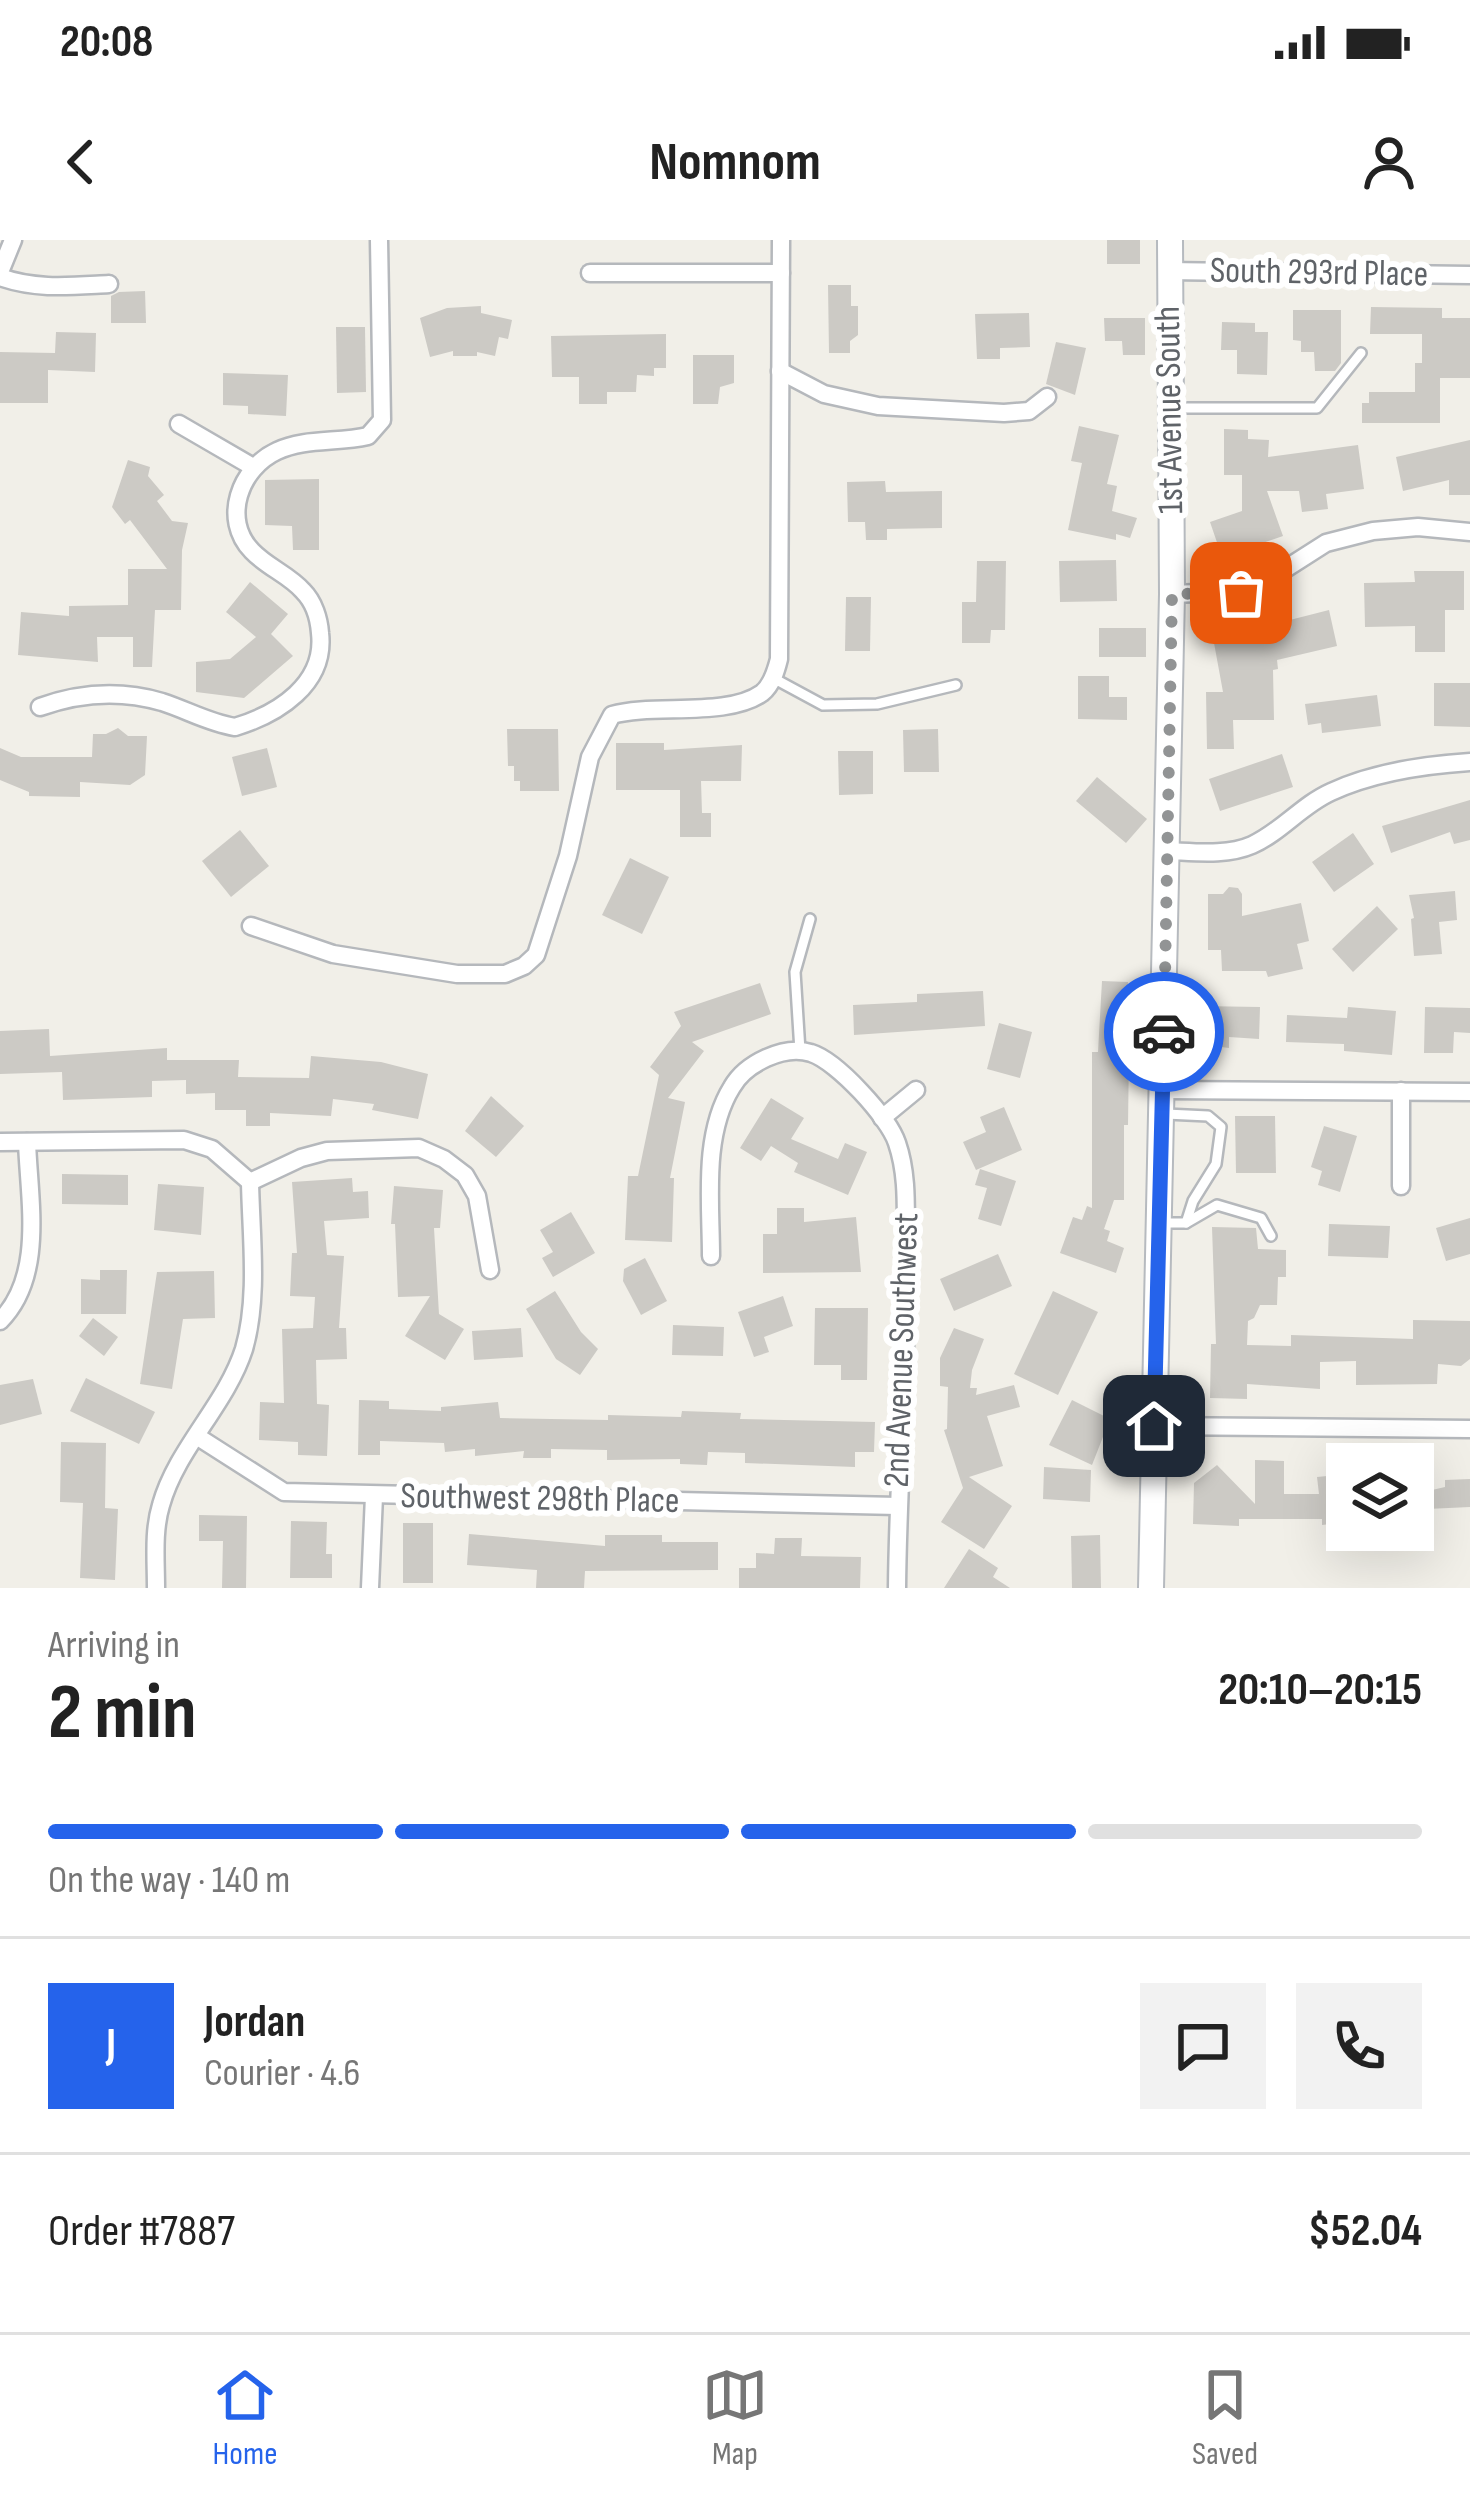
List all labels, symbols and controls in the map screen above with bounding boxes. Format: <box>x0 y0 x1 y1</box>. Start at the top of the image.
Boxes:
text: 20:08 <box>60 15 153 70</box>
icon: back <box>48 129 114 195</box>
icon: person <box>1356 129 1422 195</box>
text: Nomnom <box>649 130 821 195</box>
street label: South 293rd Place <box>1209 250 1429 296</box>
street label: 1st Avenue South <box>1147 306 1193 514</box>
pin <box>1190 542 1292 644</box>
icon: bag <box>1208 560 1274 626</box>
courier <box>1104 972 1224 1092</box>
icon: car <box>1131 999 1197 1065</box>
street label: 2nd Avenue Southwest <box>876 1212 928 1488</box>
pin <box>1103 1375 1205 1477</box>
icon: home <box>1121 1393 1187 1459</box>
map controls <box>1326 1443 1434 1551</box>
button: layers <box>1326 1443 1434 1551</box>
street label: Southwest 298th Place <box>400 1475 680 1523</box>
text: Arriving in <box>48 1622 180 1669</box>
text: 20:10–20:15 <box>1218 1663 1422 1718</box>
text: 2 min <box>48 1667 197 1760</box>
text: On the way · 140 m <box>48 1857 290 1904</box>
button: chat <box>1140 1983 1266 2109</box>
button: phone <box>1296 1983 1422 2109</box>
text: Jordan <box>204 1995 305 2050</box>
text: J <box>106 2018 116 2073</box>
text: Courier · 4.6 <box>204 2050 360 2097</box>
text: Order #7887 <box>48 2204 235 2259</box>
text: $52.04 <box>1308 2204 1422 2259</box>
tab: Home <box>212 2362 278 2474</box>
tab: Map <box>702 2362 768 2474</box>
tab: Saved <box>1192 2362 1258 2474</box>

